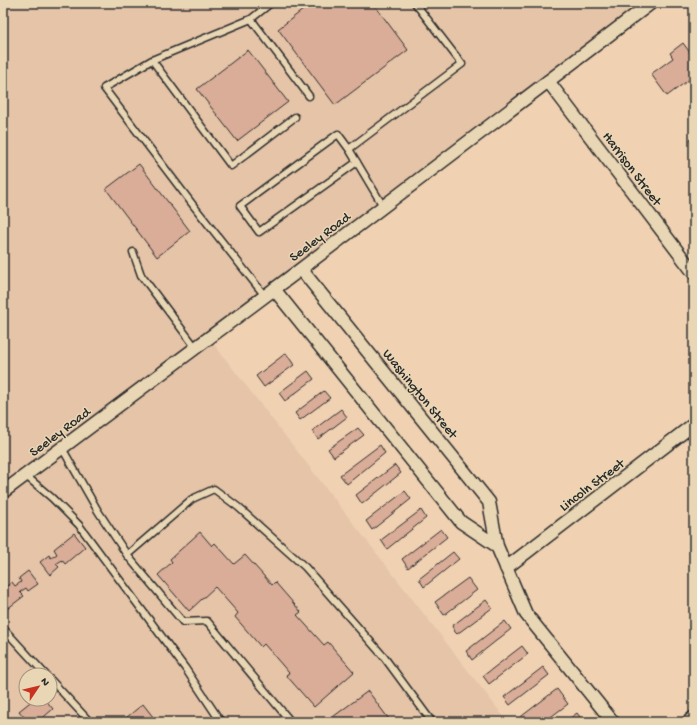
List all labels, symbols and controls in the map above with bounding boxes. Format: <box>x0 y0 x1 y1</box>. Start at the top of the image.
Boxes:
street label: Harrison Street <box>598 129 665 211</box>
street label: Seeley Road <box>287 208 356 266</box>
street label: Washington Street <box>378 346 461 444</box>
street label: Seeley Road <box>27 403 96 461</box>
street label: Lincoln Street <box>557 455 629 516</box>
north arrow <box>18 667 58 707</box>
text: N <box>38 676 52 689</box>

